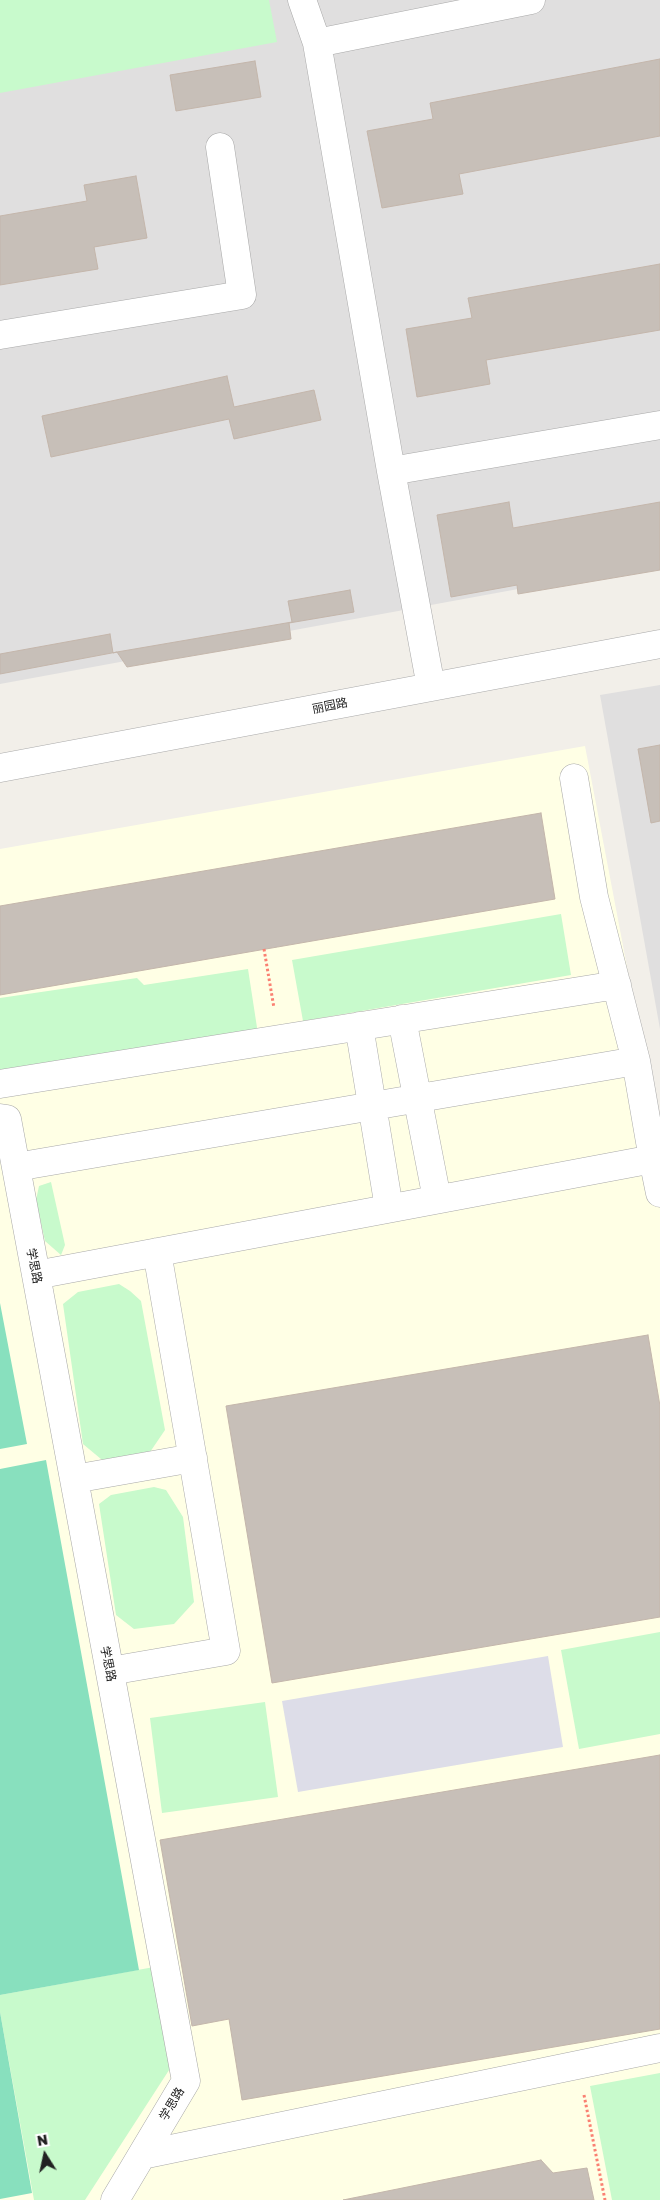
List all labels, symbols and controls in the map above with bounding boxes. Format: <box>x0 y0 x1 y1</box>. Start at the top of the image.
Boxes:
street label: 丽园路 <box>311 695 349 717</box>
street label: 学思路 <box>23 1247 45 1285</box>
street label: 学思路 <box>97 1645 119 1683</box>
street label: 学思路 <box>157 2085 187 2123</box>
north arrow <box>20 2130 70 2180</box>
text: N <box>36 2130 49 2149</box>

